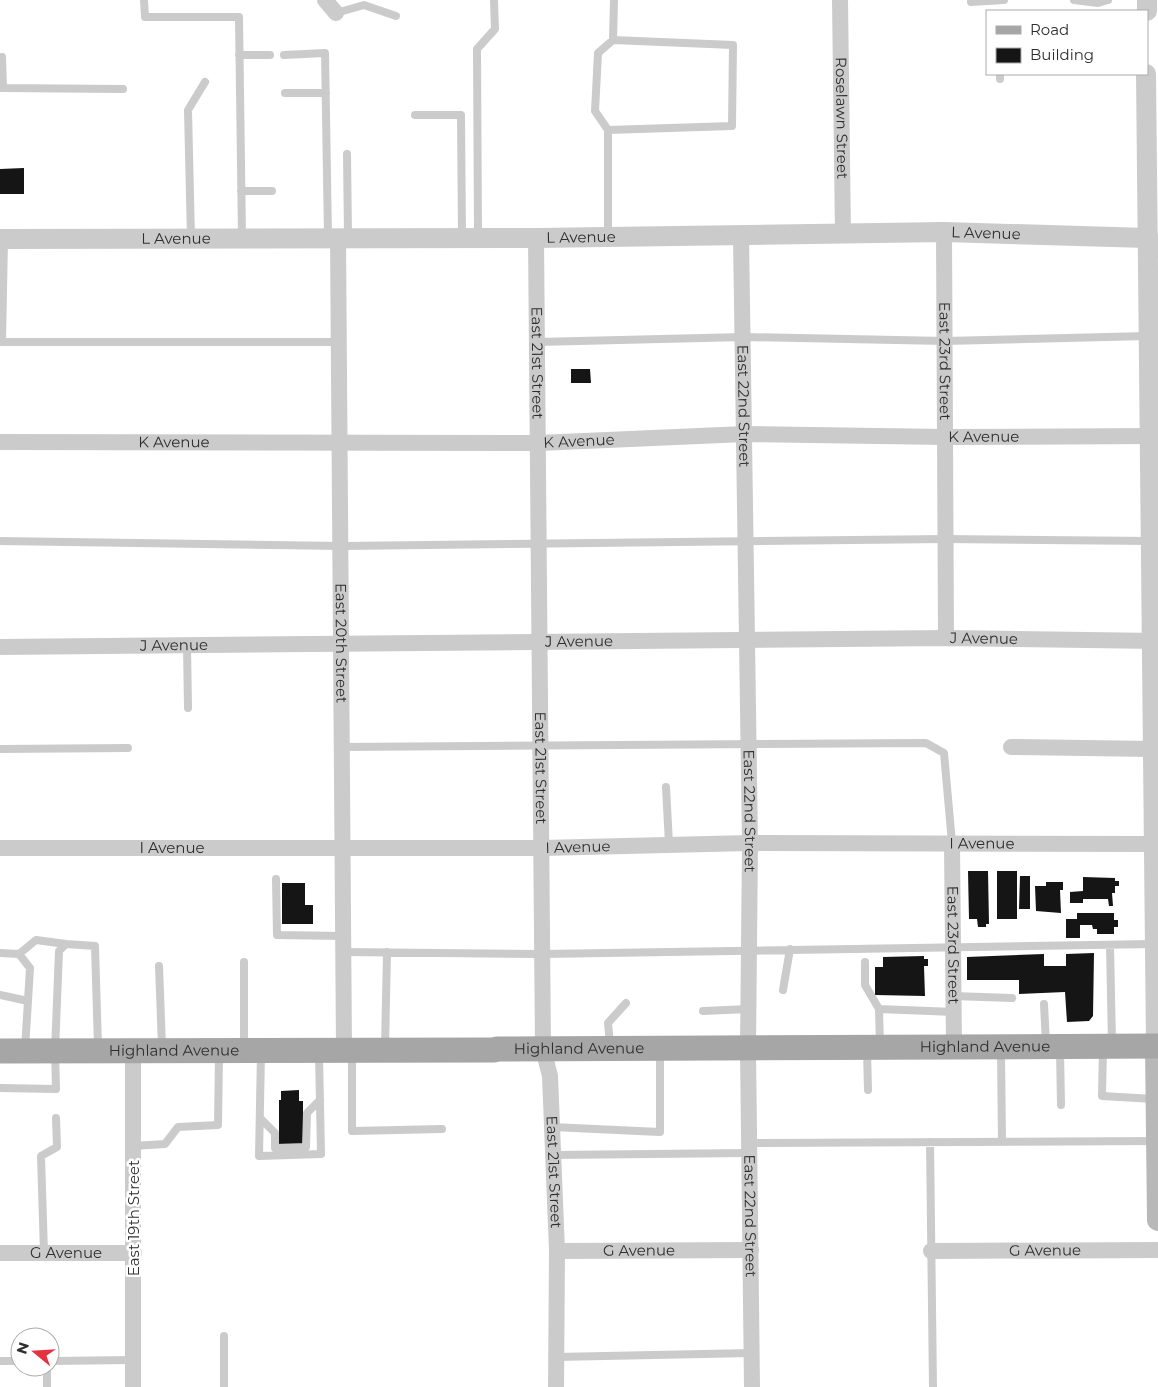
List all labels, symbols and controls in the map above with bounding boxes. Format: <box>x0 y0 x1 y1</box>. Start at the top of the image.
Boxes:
legend <box>986 10 1148 75</box>
text: Road <box>1030 20 1069 39</box>
text: Building <box>1030 45 1094 64</box>
street label: Roselawn Street <box>832 57 852 179</box>
street label: L Avenue <box>951 222 1021 243</box>
street label: L Avenue <box>546 227 616 247</box>
street label: L Avenue <box>141 229 211 248</box>
street label: East 23rd Street <box>935 302 955 420</box>
street label: East 21st Street <box>528 306 548 419</box>
street label: East 22nd Street <box>734 344 754 468</box>
street label: K Avenue <box>948 427 1019 446</box>
street label: K Avenue <box>543 430 615 452</box>
street label: K Avenue <box>138 432 210 451</box>
street label: East 20th Street <box>332 583 351 703</box>
street label: J Avenue <box>949 628 1018 648</box>
street label: J Avenue <box>544 631 613 651</box>
street label: J Avenue <box>139 635 208 655</box>
street label: East 21st Street <box>531 711 551 824</box>
street label: East 22nd Street <box>740 749 760 872</box>
street label: I Avenue <box>949 833 1015 853</box>
street label: I Avenue <box>545 836 611 857</box>
street label: I Avenue <box>139 838 205 857</box>
street label: East 23rd Street <box>943 886 964 1004</box>
street label: Highland Avenue <box>920 1036 1050 1056</box>
street label: Highland Avenue <box>514 1038 644 1058</box>
street label: Highland Avenue <box>109 1041 239 1060</box>
street label: East 21st Street <box>543 1115 566 1229</box>
street label: East 22nd Street <box>740 1154 761 1277</box>
street label: East 19th Street <box>124 1160 143 1276</box>
street label: G Avenue <box>603 1240 675 1260</box>
street label: G Avenue <box>1009 1240 1081 1260</box>
street label: G Avenue <box>30 1243 102 1262</box>
north arrow <box>10 1327 60 1377</box>
text: N <box>12 1340 33 1356</box>

